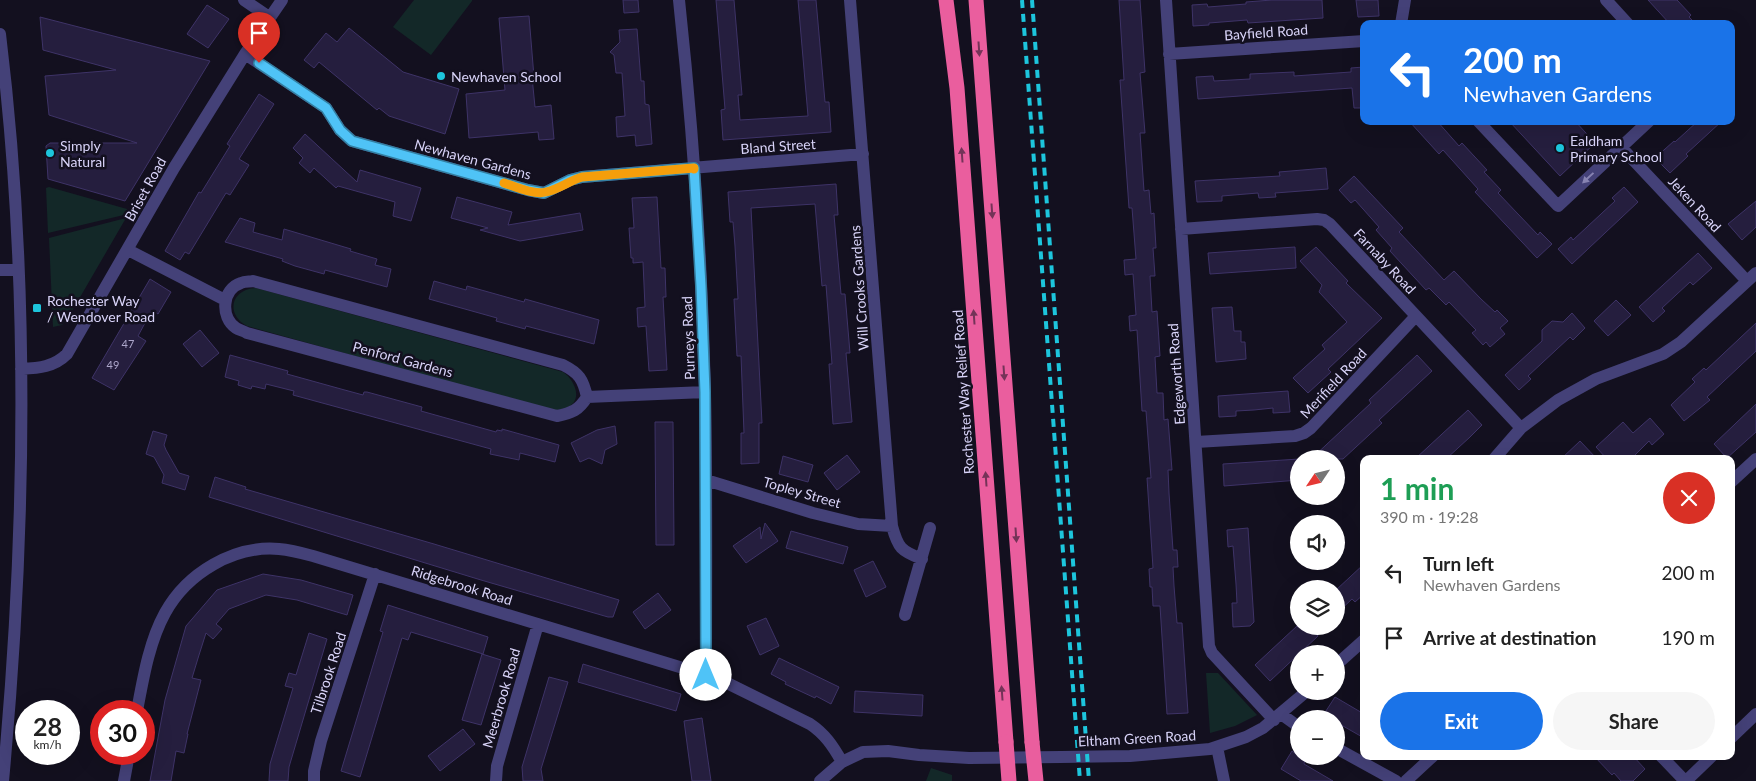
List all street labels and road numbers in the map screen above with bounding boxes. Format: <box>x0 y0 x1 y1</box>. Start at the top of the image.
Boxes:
street label: Bayfield Road <box>1223 21 1309 43</box>
street label: Newhaven Gardens <box>413 135 533 183</box>
street label: Bland Street <box>740 135 816 157</box>
street label: Briset Road <box>120 154 170 224</box>
street label: Jeken Road <box>1665 173 1725 235</box>
street label: Will Crooks Gardens <box>846 225 872 351</box>
street label: Farnaby Road <box>1351 225 1419 297</box>
street label: Purneys Road <box>678 296 698 380</box>
street label: Rochester Way Relief Road <box>949 309 977 475</box>
street label: Edgeworth Road <box>1164 323 1188 425</box>
street label: Penford Gardens <box>351 337 455 381</box>
street label: Merifield Road <box>1296 344 1370 422</box>
street label: Topley Street <box>761 473 843 511</box>
street label: Ridgebrook Road <box>409 562 515 608</box>
street label: Tilbrook Road <box>307 630 349 716</box>
street label: Meerbrook Road <box>479 646 523 750</box>
street label: Eltham Green Road <box>1077 726 1197 750</box>

